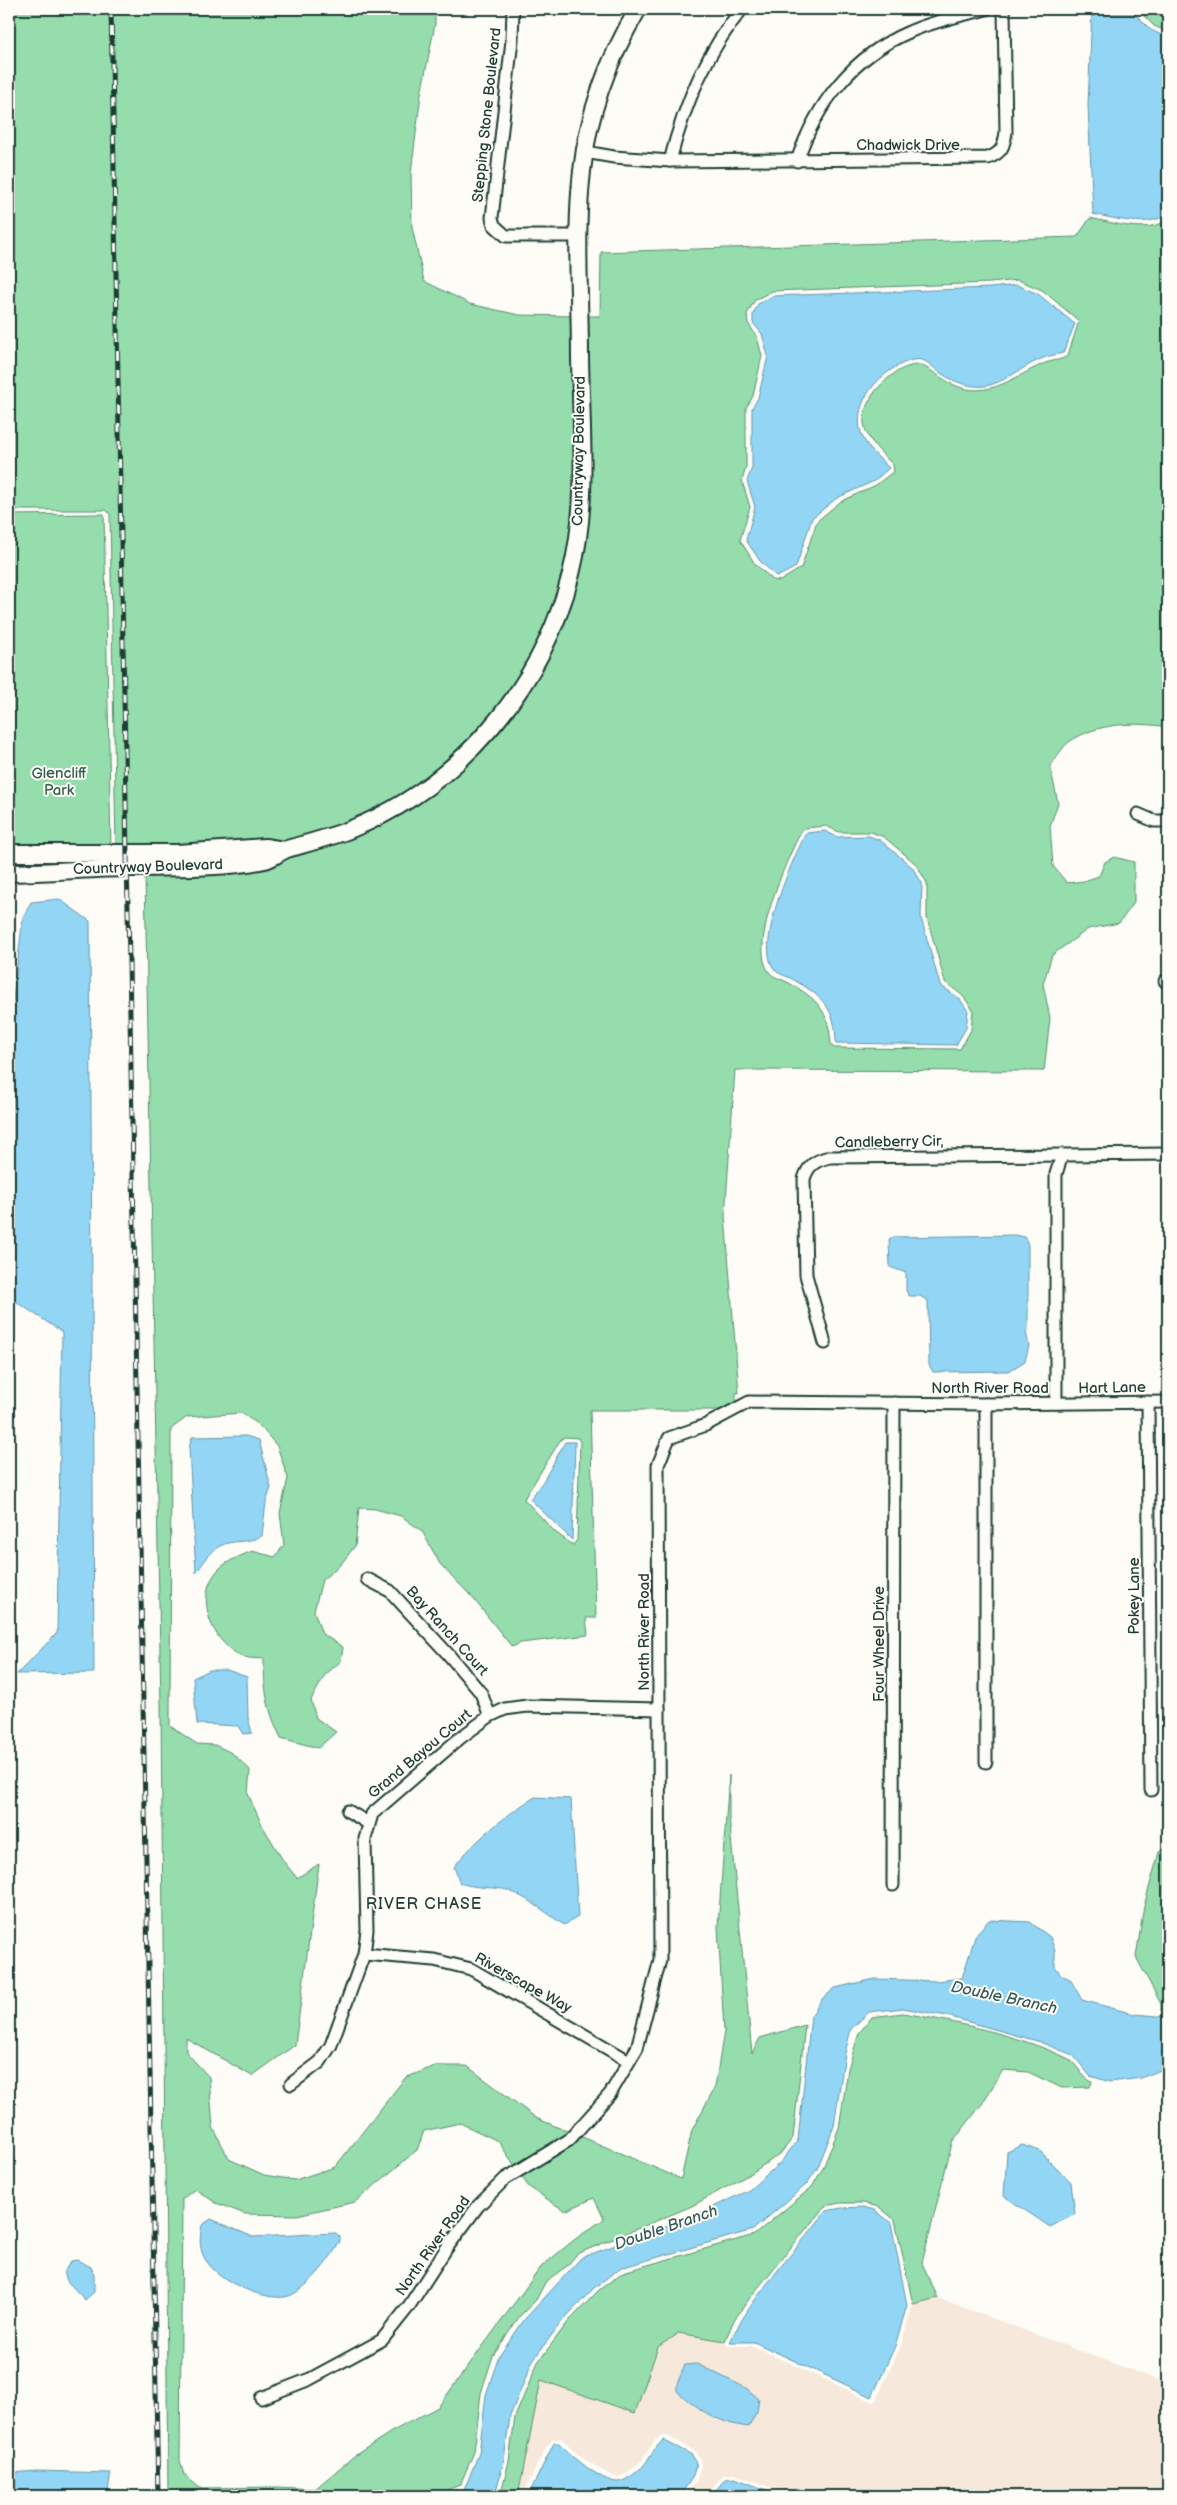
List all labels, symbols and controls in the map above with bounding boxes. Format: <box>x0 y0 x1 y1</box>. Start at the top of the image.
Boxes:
street label: Stepping Stone Boulevard <box>468 27 506 203</box>
street label: Chadwick Drive <box>856 136 960 155</box>
street label: Countryway Boulevard <box>568 376 590 526</box>
park label: Glencliff Park <box>32 764 86 800</box>
street label: Countryway Boulevard <box>73 855 223 879</box>
street label: Candleberry Cir, <box>834 1132 944 1152</box>
street label: Hart Lane <box>1078 1378 1146 1398</box>
street label: North River Road <box>931 1379 1049 1398</box>
street label: Pokey Lane <box>1125 1557 1144 1635</box>
street label: North River Road <box>635 1573 654 1691</box>
street label: Bay Ranch Court <box>402 1582 493 1680</box>
street label: Four Wheel Drive <box>870 1586 889 1702</box>
street label: Grand Bayou Court <box>364 1705 476 1803</box>
district label: RIVER CHASE <box>366 1895 482 1914</box>
street label: Riverscape Way <box>471 1949 575 2018</box>
water label: Double Branch <box>949 1978 1059 2019</box>
street label: North River Road <box>391 2192 475 2300</box>
water label: Double Branch <box>612 2201 720 2255</box>

